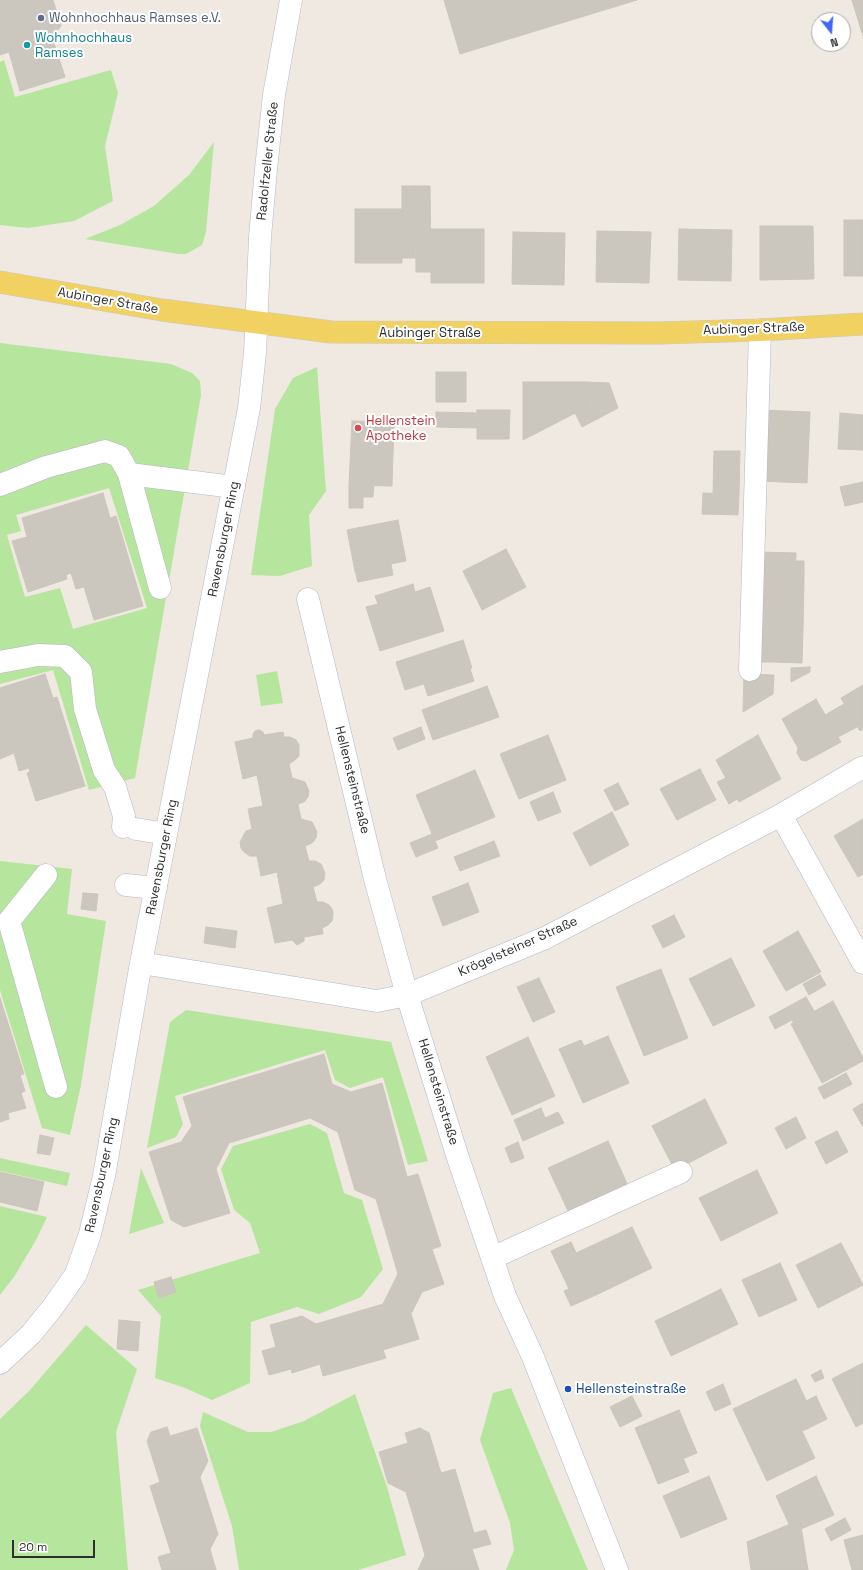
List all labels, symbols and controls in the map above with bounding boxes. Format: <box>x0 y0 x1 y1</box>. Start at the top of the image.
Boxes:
place label: Wohnhochhaus Ramses e.V. <box>49 10 221 26</box>
north arrow <box>811 12 851 52</box>
marker: Wohnhochhaus Ramses e.V. <box>36 13 46 23</box>
place label: Wohnhochhaus Ramses <box>35 30 132 61</box>
text: N <box>829 35 840 50</box>
marker: Wohnhochhaus Ramses <box>22 40 32 50</box>
street label: Radolfzeller Straße <box>254 101 282 221</box>
street label: Aubinger Straße <box>56 284 160 318</box>
street label: Aubinger Straße <box>703 319 805 339</box>
street label: Aubinger Straße <box>379 325 481 341</box>
place label: Hellenstein Apotheke <box>366 413 436 444</box>
marker: Hellenstein Apotheke <box>353 423 363 433</box>
street label: Ravensburger Ring <box>205 480 243 598</box>
street label: Hellensteinstraße <box>331 725 373 835</box>
street label: Ravensburger Ring <box>143 798 181 916</box>
street label: Krögelsteiner Straße <box>456 914 580 980</box>
street label: Hellensteinstraße <box>414 1037 462 1147</box>
street label: Ravensburger Ring <box>82 1116 122 1234</box>
place label: Hellensteinstraße <box>576 1381 686 1397</box>
marker: Hellensteinstraße <box>563 1384 573 1394</box>
scale bar <box>14 1532 97 1558</box>
text: 20 m <box>19 1539 47 1555</box>

